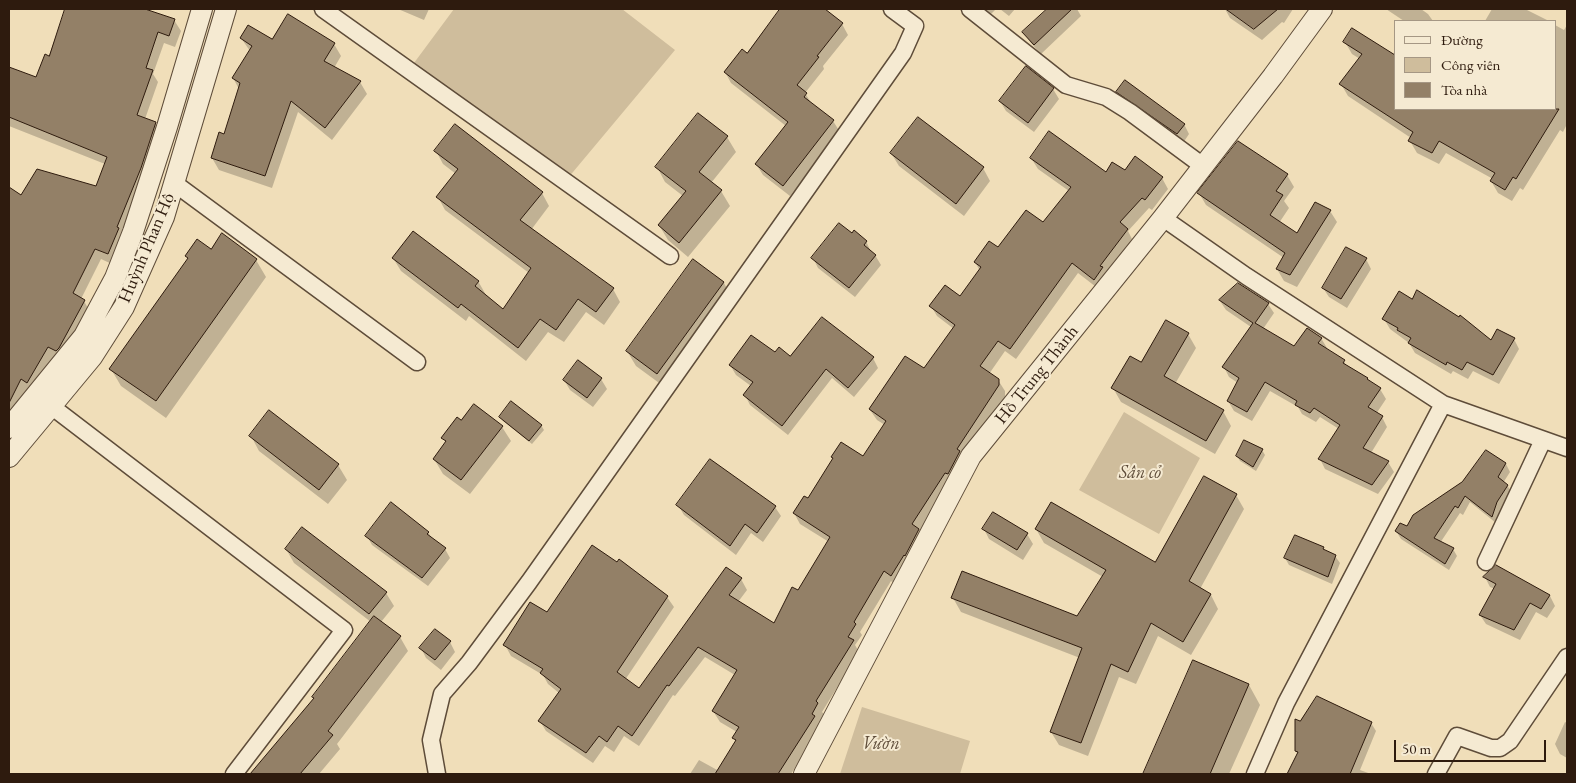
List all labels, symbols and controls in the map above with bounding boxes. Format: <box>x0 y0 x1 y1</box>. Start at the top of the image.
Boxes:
legend <box>1394 20 1556 110</box>
text: Đường <box>1441 30 1483 49</box>
text: Công viên <box>1441 55 1501 74</box>
text: Tòa nhà <box>1441 80 1487 99</box>
street label: Huỳnh Phan Hộ <box>114 190 180 306</box>
street label: Hồ Trung Thành <box>991 321 1083 429</box>
park label: Sân cỏ <box>1119 462 1161 484</box>
scale bar <box>1396 730 1548 762</box>
park label: Vườn <box>862 733 900 755</box>
text: 50 m <box>1402 739 1431 758</box>

